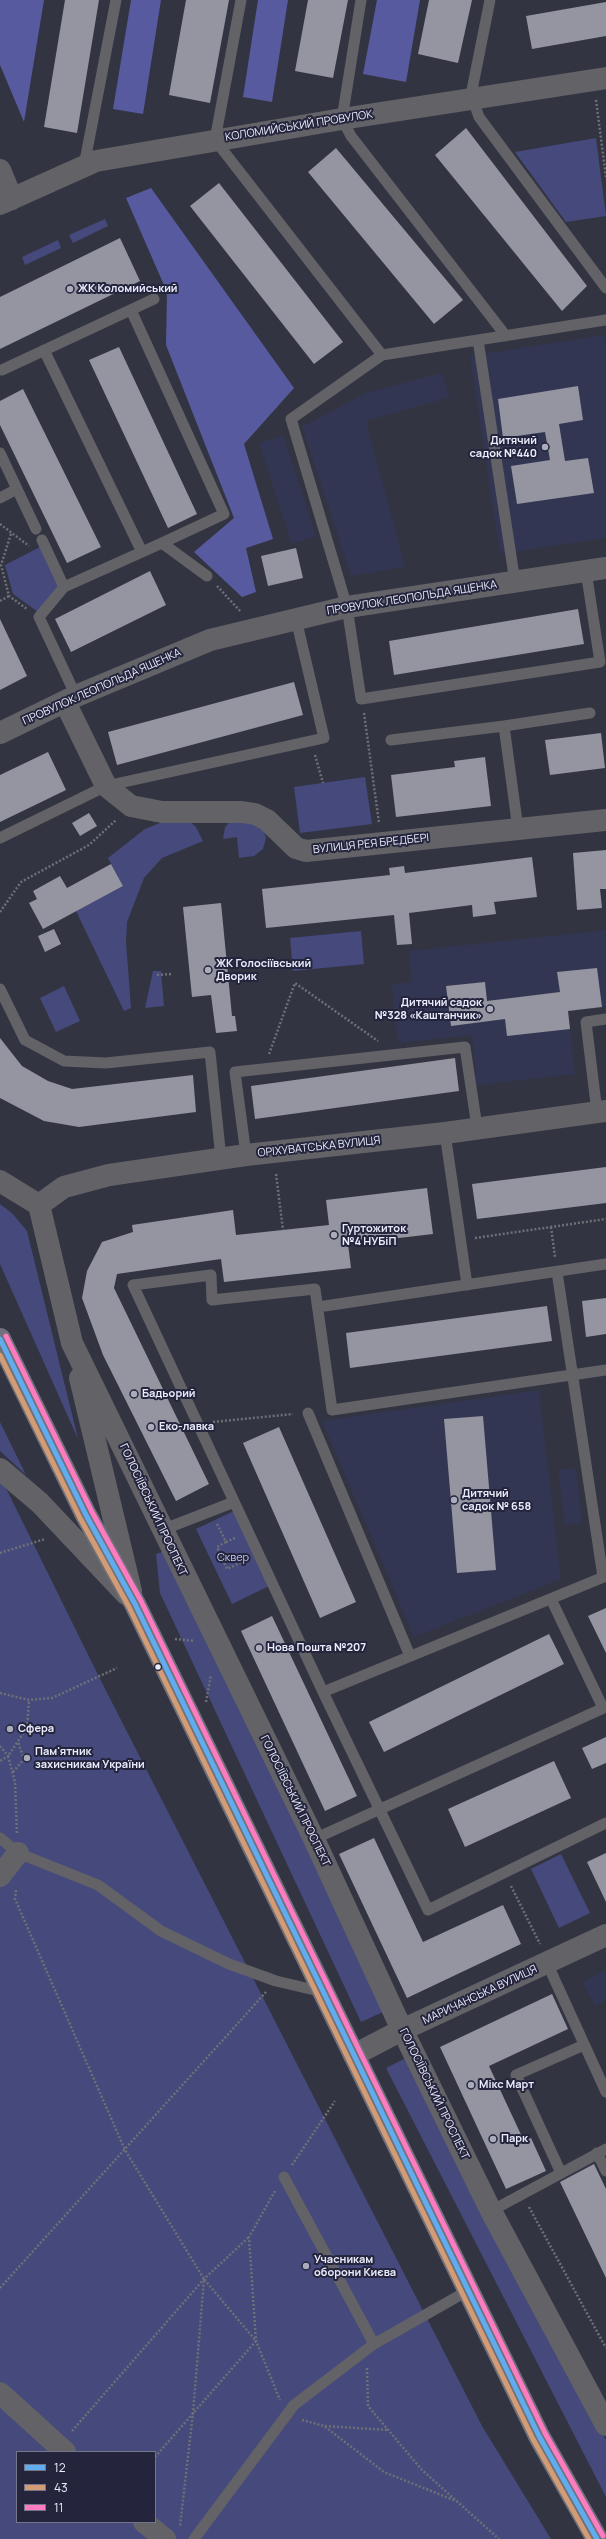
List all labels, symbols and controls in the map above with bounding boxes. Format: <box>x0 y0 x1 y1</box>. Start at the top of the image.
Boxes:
street label: КОЛОМИЙСЬКИЙ ПРОВУЛОК <box>224 108 374 144</box>
place label: ЖК Коломийський <box>78 282 178 296</box>
marker: ЖК Коломийський <box>65 284 75 294</box>
place label: Дитячий садок №440 <box>470 434 537 460</box>
marker: Дитячий садок №440 <box>540 442 550 452</box>
street label: ПРОВУЛОК ЛЕОПОЛЬДА ЯЩЕНКА <box>326 578 498 618</box>
street label: ПРОВУЛОК ЛЕОПОЛЬДА ЯЩЕНКА <box>21 646 183 728</box>
street label: ВУЛИЦЯ РЕЯ БРЕДБЕРІ <box>312 831 430 857</box>
place label: ЖК Голосіївський Дворик <box>216 957 311 983</box>
marker: ЖК Голосіївський Дворик <box>203 965 213 975</box>
place label: Дитячий садок №328 «Каштанчик» <box>375 996 482 1022</box>
marker: Дитячий садок №328 «Каштанчик» <box>485 1004 495 1014</box>
street label: ОРІХУВАТСЬКА ВУЛИЦЯ <box>257 1134 381 1160</box>
place label: Гуртожиток №4 НУБіП <box>342 1222 406 1248</box>
marker: Гуртожиток №4 НУБіП <box>329 1230 339 1240</box>
place label: Бадьорий <box>142 1387 196 1401</box>
marker: Бадьорий <box>129 1389 139 1399</box>
place label: Еко-лавка <box>159 1420 214 1434</box>
marker: Еко-лавка <box>146 1422 156 1432</box>
street label: ГОЛОСІЇВСЬКИЙ ПРОСПЕКТ <box>117 1442 189 1578</box>
place label: Дитячий садок № 658 <box>462 1487 531 1513</box>
marker: Дитячий садок № 658 <box>449 1495 459 1505</box>
park label: Сквер <box>217 1551 249 1565</box>
place label: Нова Пошта №207 <box>267 1641 366 1655</box>
marker: Нова Пошта №207 <box>254 1643 264 1653</box>
unlabelled marker <box>153 1662 163 1672</box>
place label: Сфера <box>18 1722 54 1736</box>
marker: Сфера <box>5 1724 15 1734</box>
street label: ГОЛОСІЇВСЬКИЙ ПРОСПЕКТ <box>257 1733 333 1869</box>
place label: Пам'ятник захисникам України <box>35 1745 145 1771</box>
marker: Пам'ятник захисникам України <box>22 1753 32 1763</box>
street label: МАРИЧАНСЬКА ВУЛИЦЯ <box>421 1963 539 2027</box>
street label: ГОЛОСІЇВСЬКИЙ ПРОСПЕКТ <box>396 2026 472 2162</box>
place label: Мікс Март <box>479 2078 534 2092</box>
marker: Мікс Март <box>466 2080 476 2090</box>
place label: Парк <box>501 2132 528 2146</box>
marker: Парк <box>488 2134 498 2144</box>
place label: Учасникам оборони Києва <box>314 2253 396 2279</box>
marker: Учасникам оборони Києва <box>301 2261 311 2271</box>
legend <box>16 2451 156 2523</box>
text: 12 <box>54 2459 66 2476</box>
text: 43 <box>54 2479 68 2496</box>
text: 11 <box>54 2499 63 2516</box>

